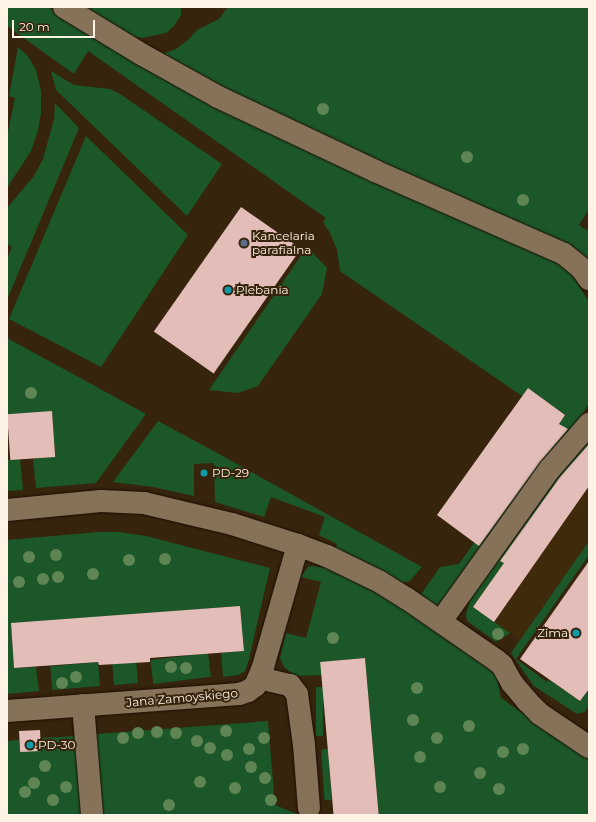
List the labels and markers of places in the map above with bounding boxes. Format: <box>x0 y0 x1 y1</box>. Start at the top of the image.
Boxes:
place label: Kancelaria parafialna <box>252 229 315 257</box>
marker: Kancelaria parafialna <box>239 238 249 248</box>
place label: Plebania <box>236 283 289 297</box>
marker: Plebania <box>223 285 233 295</box>
place label: PD-29 <box>212 466 249 480</box>
marker: PD-29 <box>199 468 209 478</box>
place label: Zima <box>537 626 568 640</box>
marker: Zima <box>571 628 581 638</box>
place label: PD-30 <box>38 738 76 752</box>
marker: PD-30 <box>25 740 35 750</box>

